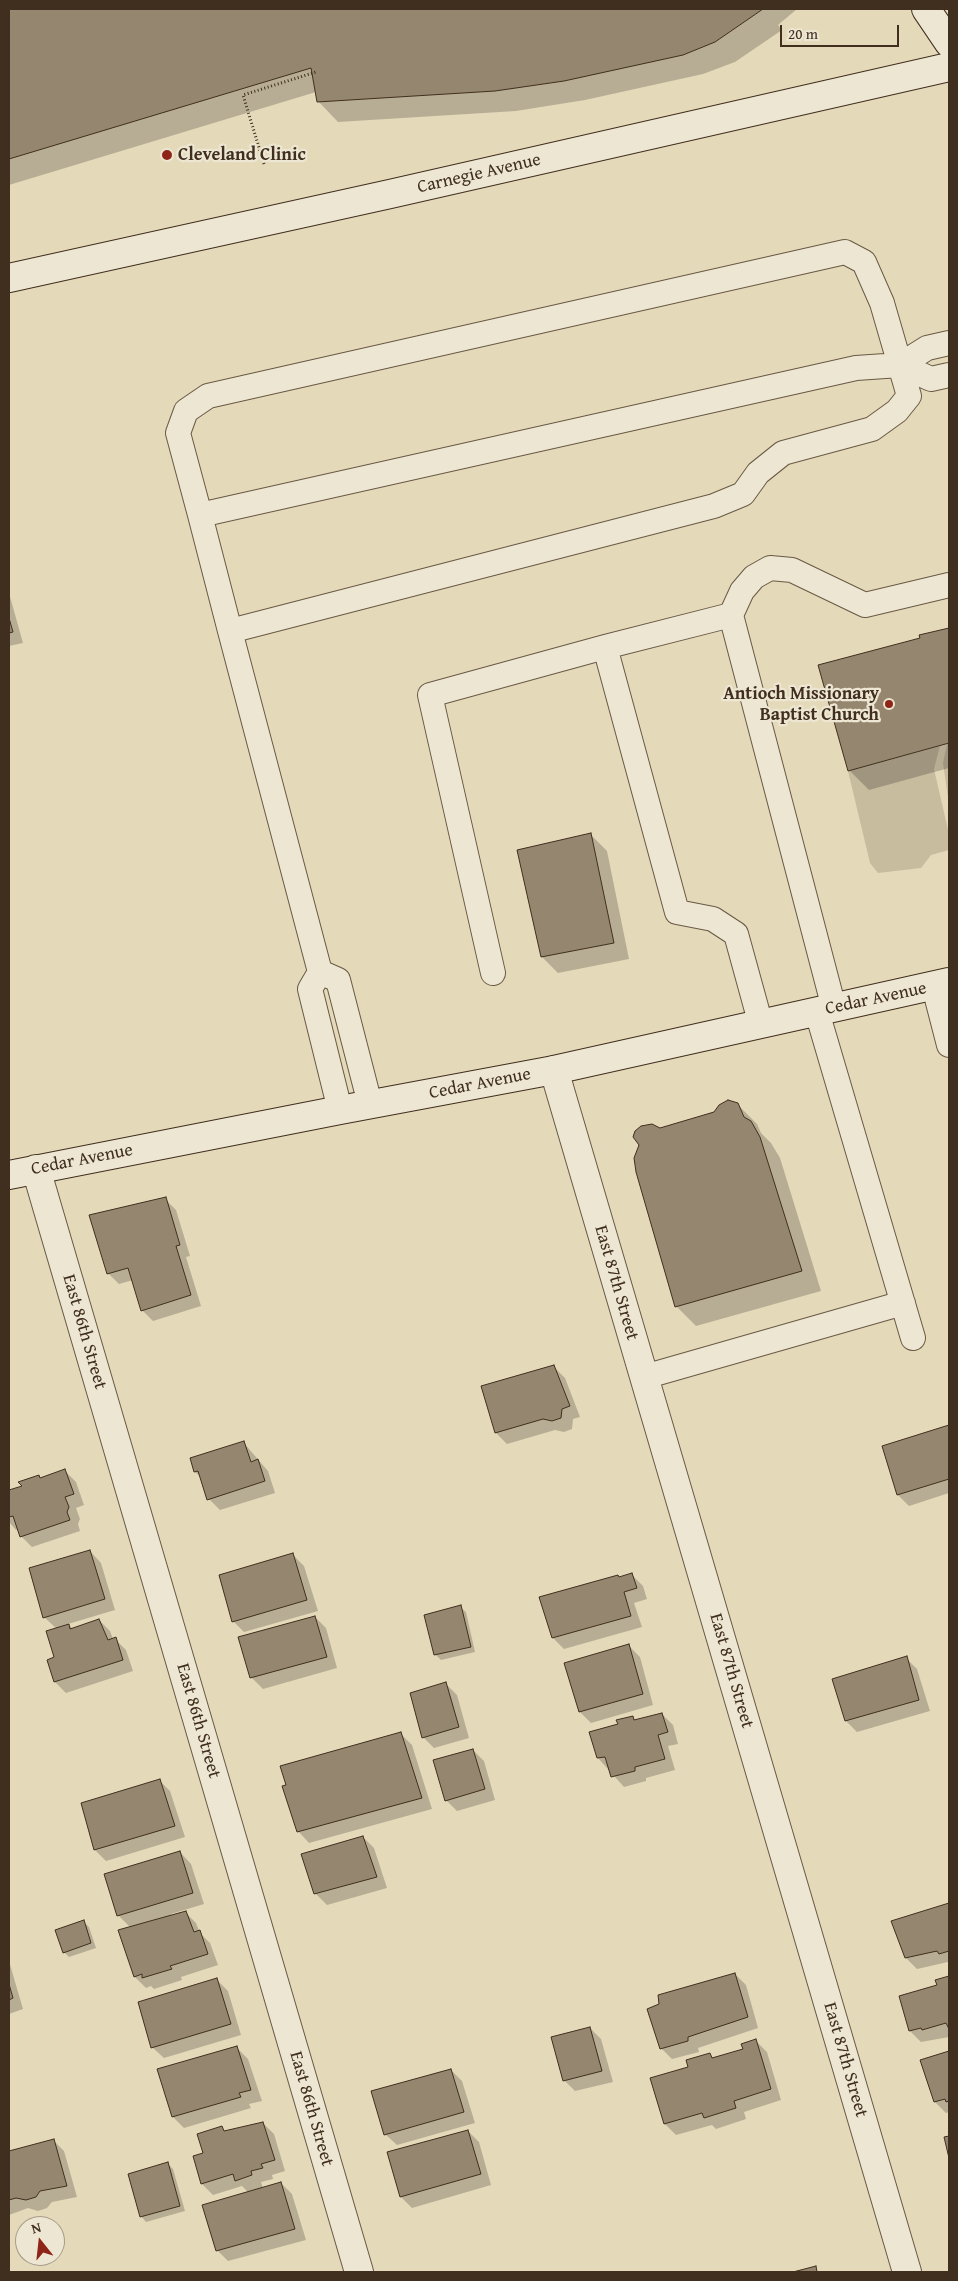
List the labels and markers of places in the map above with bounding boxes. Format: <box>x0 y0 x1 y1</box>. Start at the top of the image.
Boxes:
place label: Cleveland Clinic <box>178 144 306 166</box>
marker: Cleveland Clinic <box>160 148 174 162</box>
place label: Antioch Missionary Baptist Church <box>723 683 879 726</box>
marker: Antioch Missionary Baptist Church <box>883 698 895 710</box>

